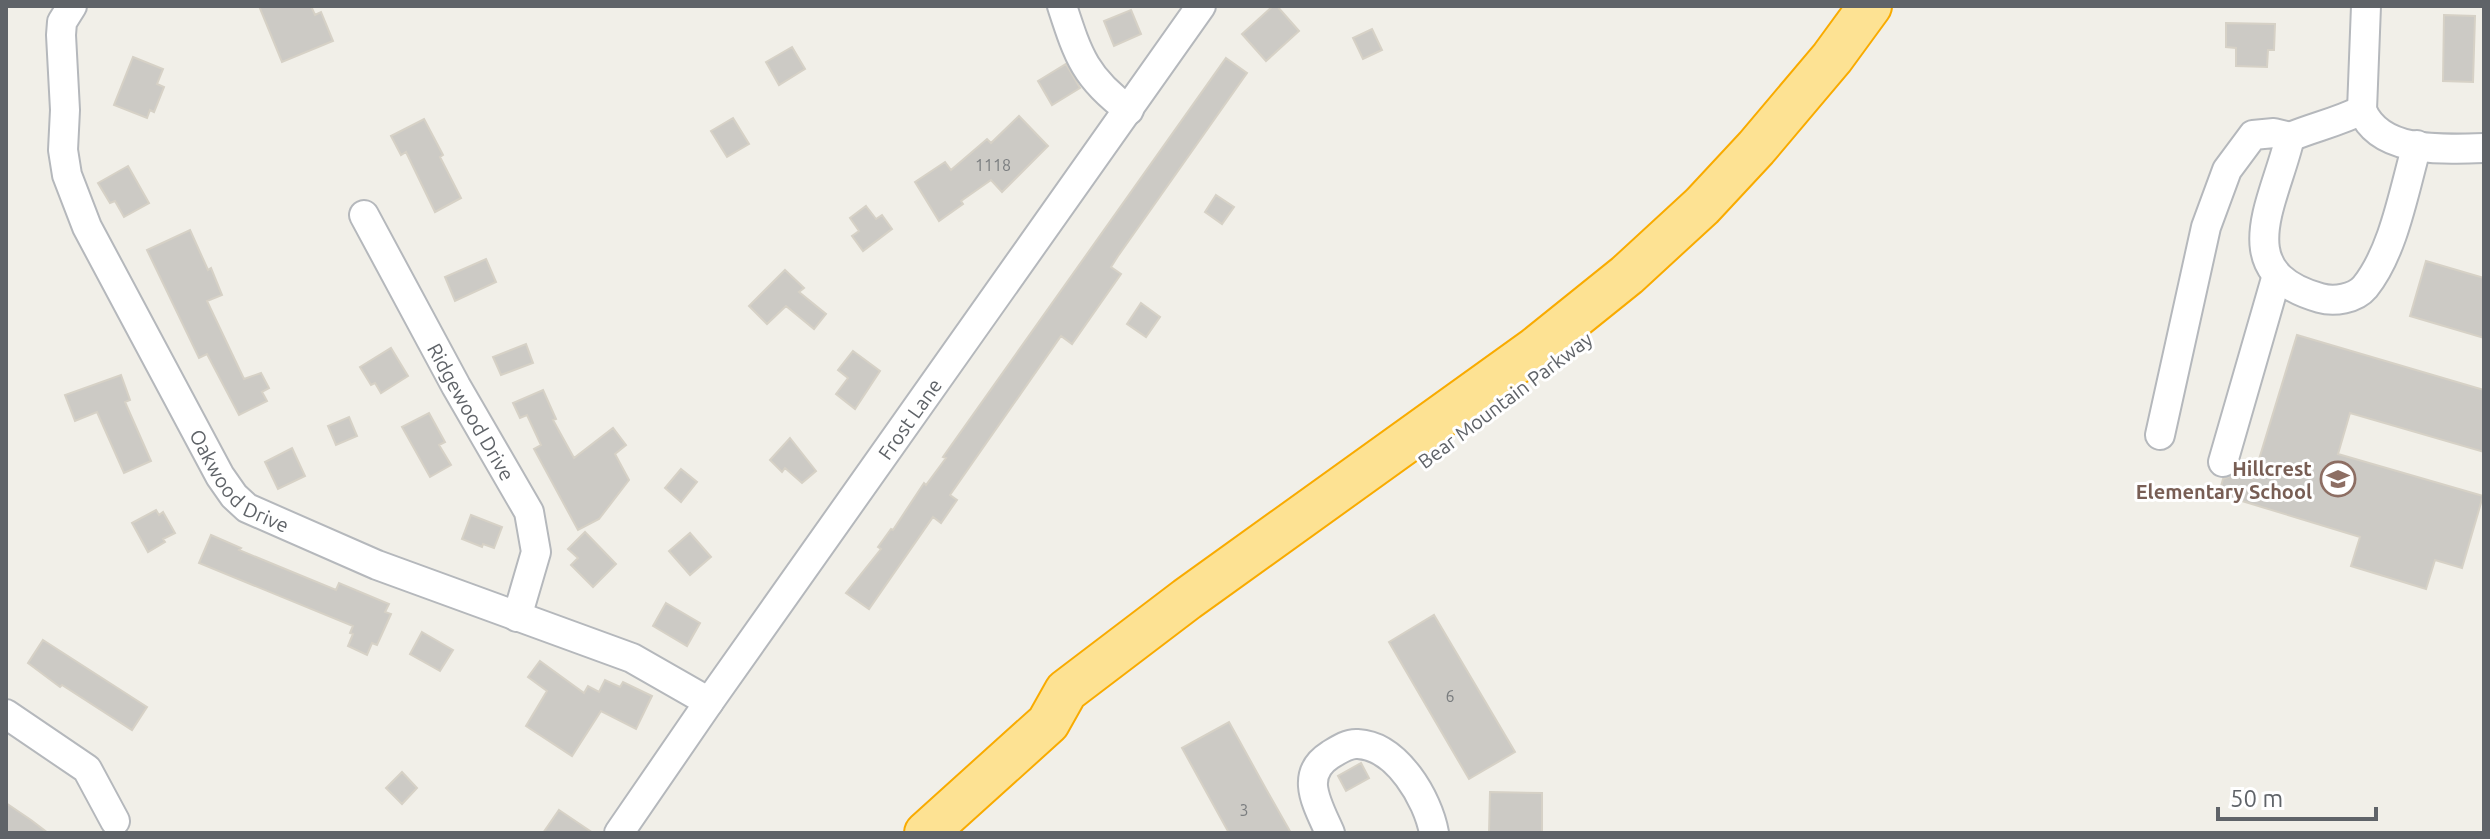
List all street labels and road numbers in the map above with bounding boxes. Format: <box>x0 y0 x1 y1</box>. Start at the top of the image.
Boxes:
street label: Bear Mountain Parkway <box>1413 327 1597 473</box>
street label: Ridgewood Drive <box>423 339 520 484</box>
street label: Frost Lane <box>873 374 946 463</box>
street label: Oakwood Drive <box>186 425 293 537</box>

